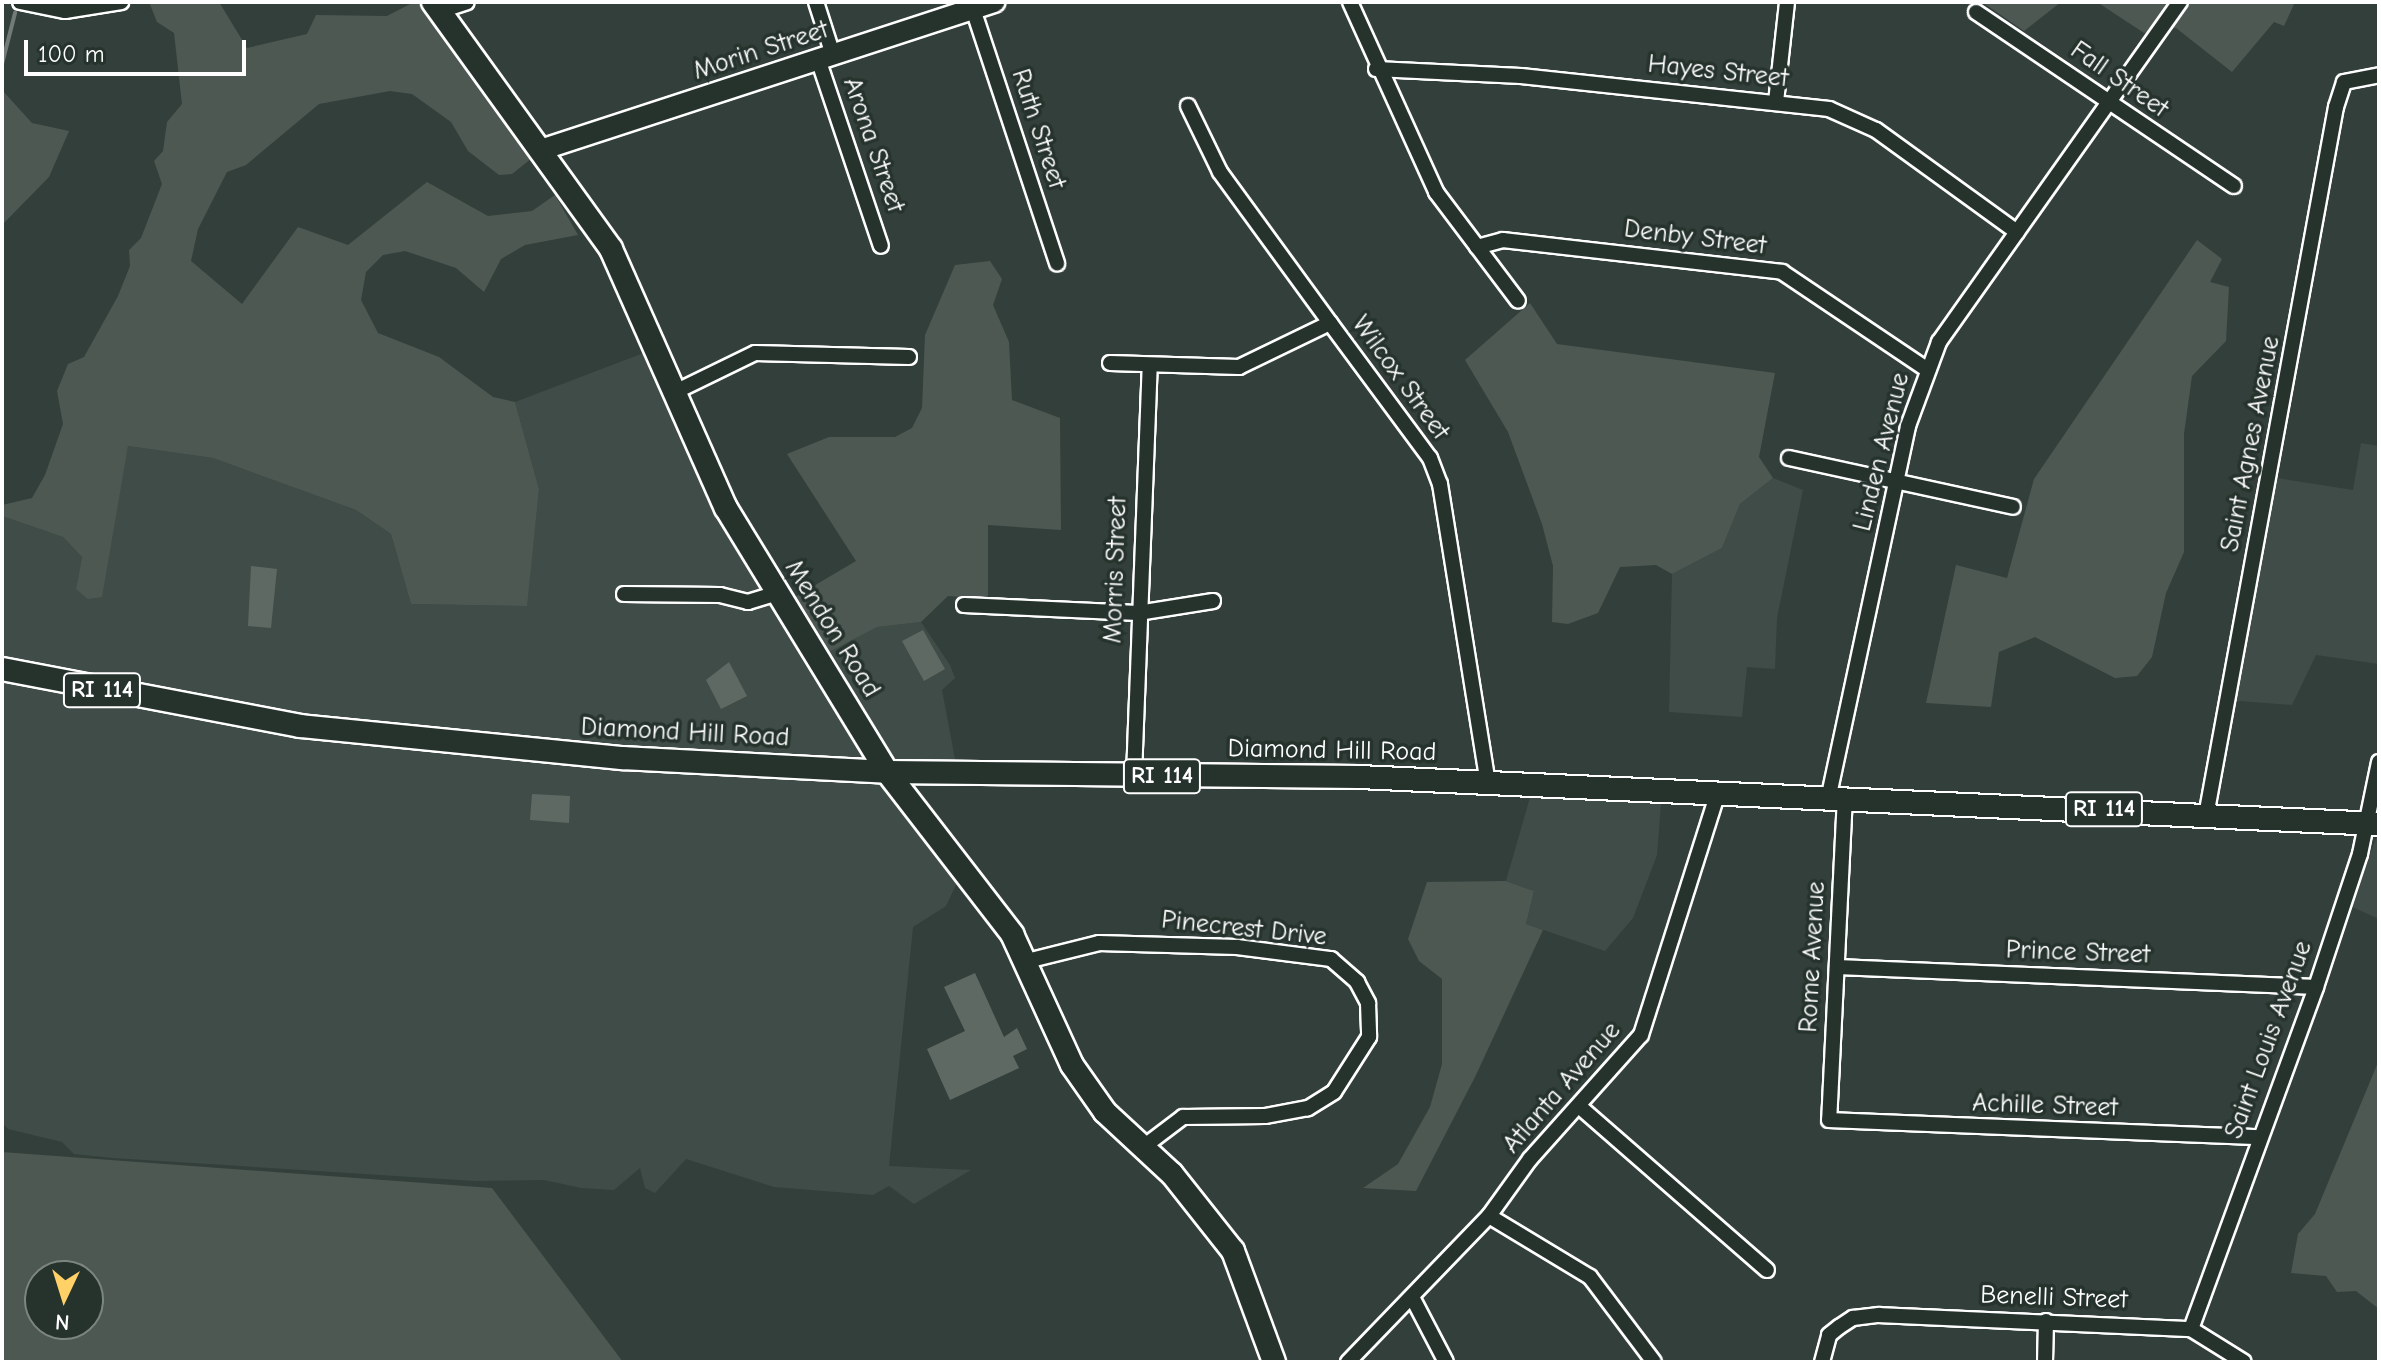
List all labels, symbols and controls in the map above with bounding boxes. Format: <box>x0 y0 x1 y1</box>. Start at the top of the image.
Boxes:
street label: Morin Street <box>690 15 832 87</box>
scale bar <box>28 24 250 74</box>
street label: Fall Street <box>2064 35 2174 125</box>
text: 100 m <box>38 40 105 68</box>
street label: Hayes Street <box>1646 49 1790 95</box>
street label: Ruth Street <box>1004 65 1072 193</box>
street label: Arona Street <box>835 74 911 216</box>
street label: Denby Street <box>1622 214 1768 262</box>
street label: Wilcox Street <box>1345 310 1455 446</box>
street label: Saint Agnes Avenue <box>2215 333 2287 555</box>
street label: Linden Avenue <box>1847 369 1917 535</box>
street label: Morris Street <box>1098 496 1134 644</box>
street label: Mendon Road <box>777 555 887 703</box>
road number: RI 114 <box>62 670 142 710</box>
street label: Diamond Hill Road <box>580 712 790 754</box>
street label: Diamond Hill Road <box>1227 734 1437 768</box>
road number: RI 114 <box>1122 756 1202 796</box>
road number: RI 114 <box>2064 789 2144 829</box>
street label: Rome Avenue <box>1793 881 1833 1033</box>
street label: Pinecrest Drive <box>1160 905 1328 953</box>
street label: Prince Street <box>2005 935 2151 971</box>
street label: Saint Louis Avenue <box>2219 937 2319 1143</box>
street label: Atlanta Avenue <box>1496 1016 1628 1160</box>
street label: Achille Street <box>1972 1088 2118 1124</box>
north arrow <box>24 1260 104 1340</box>
street label: Benelli Street <box>1980 1280 2128 1316</box>
text: N <box>54 1308 71 1335</box>

